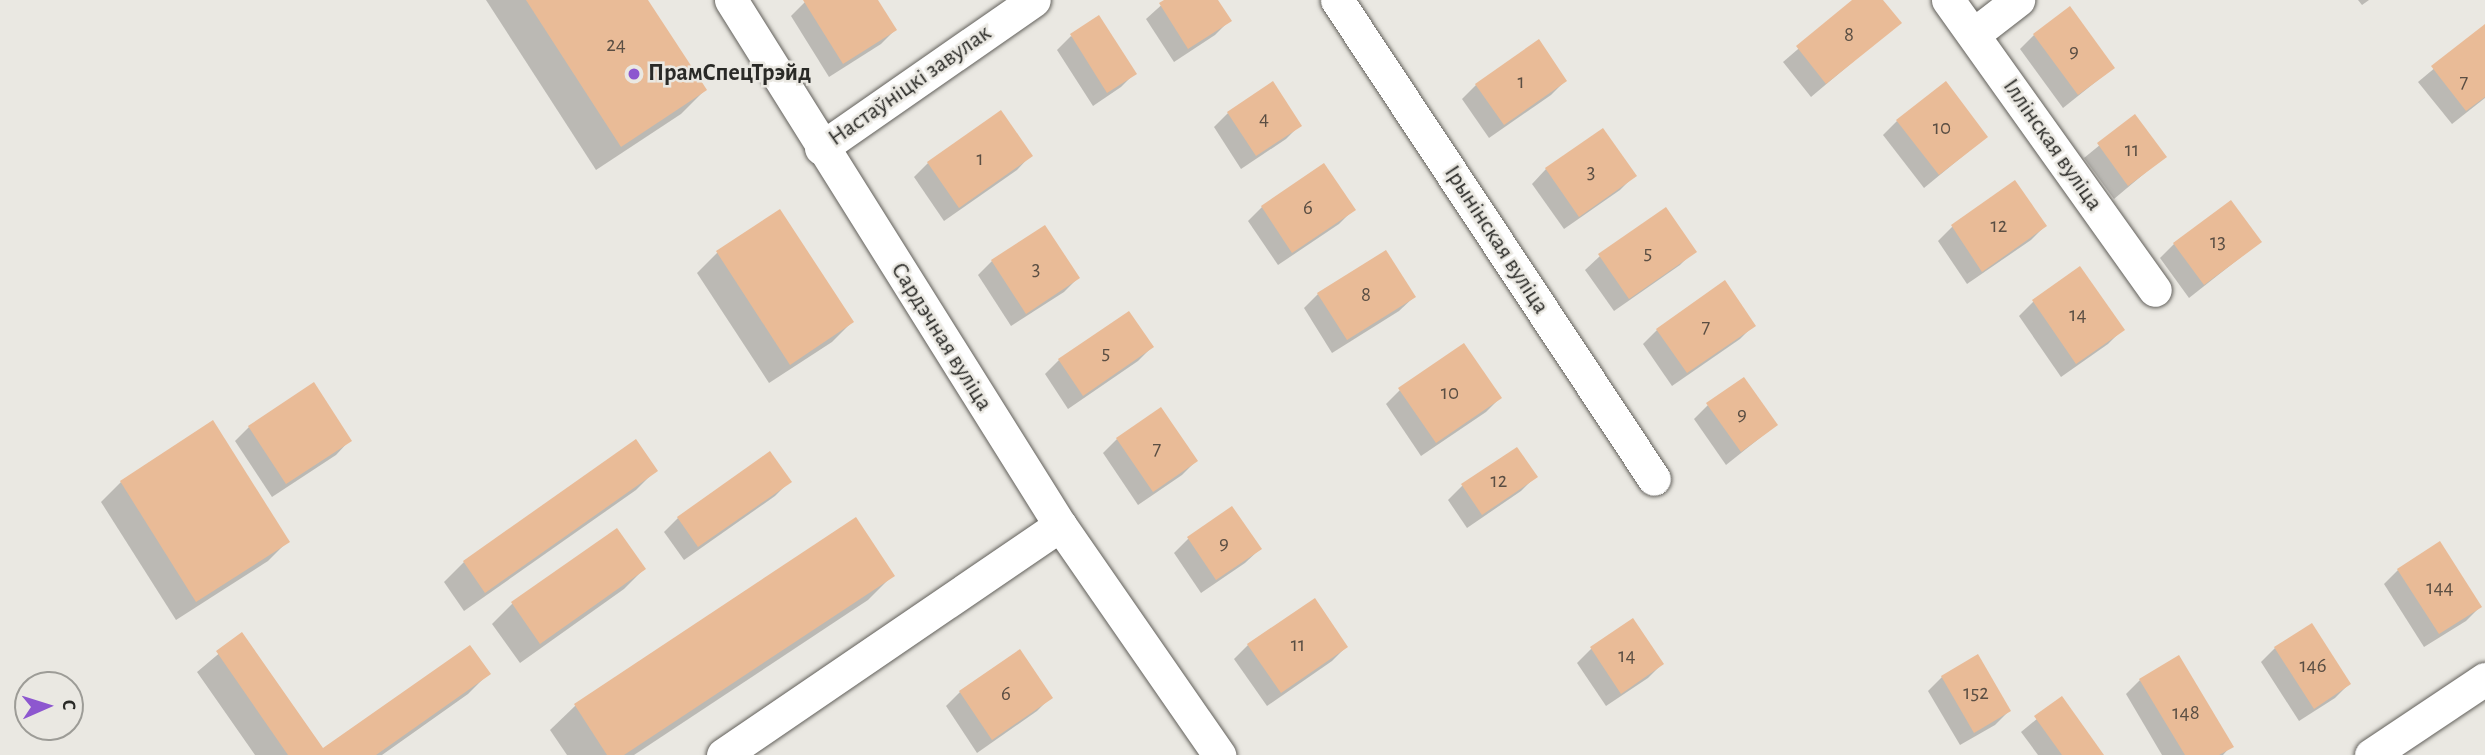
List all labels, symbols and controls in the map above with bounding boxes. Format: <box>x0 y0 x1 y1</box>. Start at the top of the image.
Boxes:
street label: Настаўніцкі завулак <box>823 19 997 153</box>
house number: 8 <box>1844 22 1854 48</box>
house number: 24 <box>606 32 626 58</box>
house number: 9 <box>2069 38 2079 64</box>
place label: ПрамСпецТрэйд <box>648 60 811 88</box>
marker: ПрамСпецТрэйд <box>626 66 642 82</box>
house number: 1 <box>1517 69 1525 95</box>
house number: 7 <box>2460 69 2468 95</box>
street label: Іллінская вуліца <box>1996 73 2108 217</box>
house number: 4 <box>1259 106 1269 132</box>
house number: 10 <box>1933 115 1951 141</box>
house number: 11 <box>2125 137 2139 163</box>
house number: 1 <box>976 146 984 172</box>
house number: 3 <box>1587 159 1595 185</box>
street label: Ірынінская вуліца <box>1437 160 1555 320</box>
house number: 6 <box>1303 195 1313 221</box>
house number: 12 <box>1991 213 2007 239</box>
house number: 13 <box>2210 229 2226 255</box>
house number: 5 <box>1644 240 1652 266</box>
house number: 3 <box>1032 256 1040 282</box>
street label: Сардэчная вуліца <box>884 257 998 417</box>
house number: 8 <box>1361 282 1371 308</box>
house number: 14 <box>2069 302 2087 328</box>
house number: 7 <box>1702 314 1710 340</box>
house number: 5 <box>1102 340 1110 366</box>
house number: 10 <box>1441 380 1459 406</box>
house number: 9 <box>1737 401 1747 427</box>
house number: 7 <box>1153 436 1161 462</box>
house number: 12 <box>1491 468 1507 494</box>
house number: 9 <box>1219 530 1229 556</box>
house number: 144 <box>2426 575 2454 601</box>
house number: 11 <box>1291 632 1305 658</box>
house number: 14 <box>1618 643 1636 669</box>
house number: 146 <box>2299 653 2327 679</box>
north arrow <box>14 671 84 741</box>
house number: 152 <box>1963 680 1989 706</box>
house number: 6 <box>1001 681 1011 707</box>
text: С <box>59 699 78 711</box>
house number: 148 <box>2172 700 2200 726</box>

